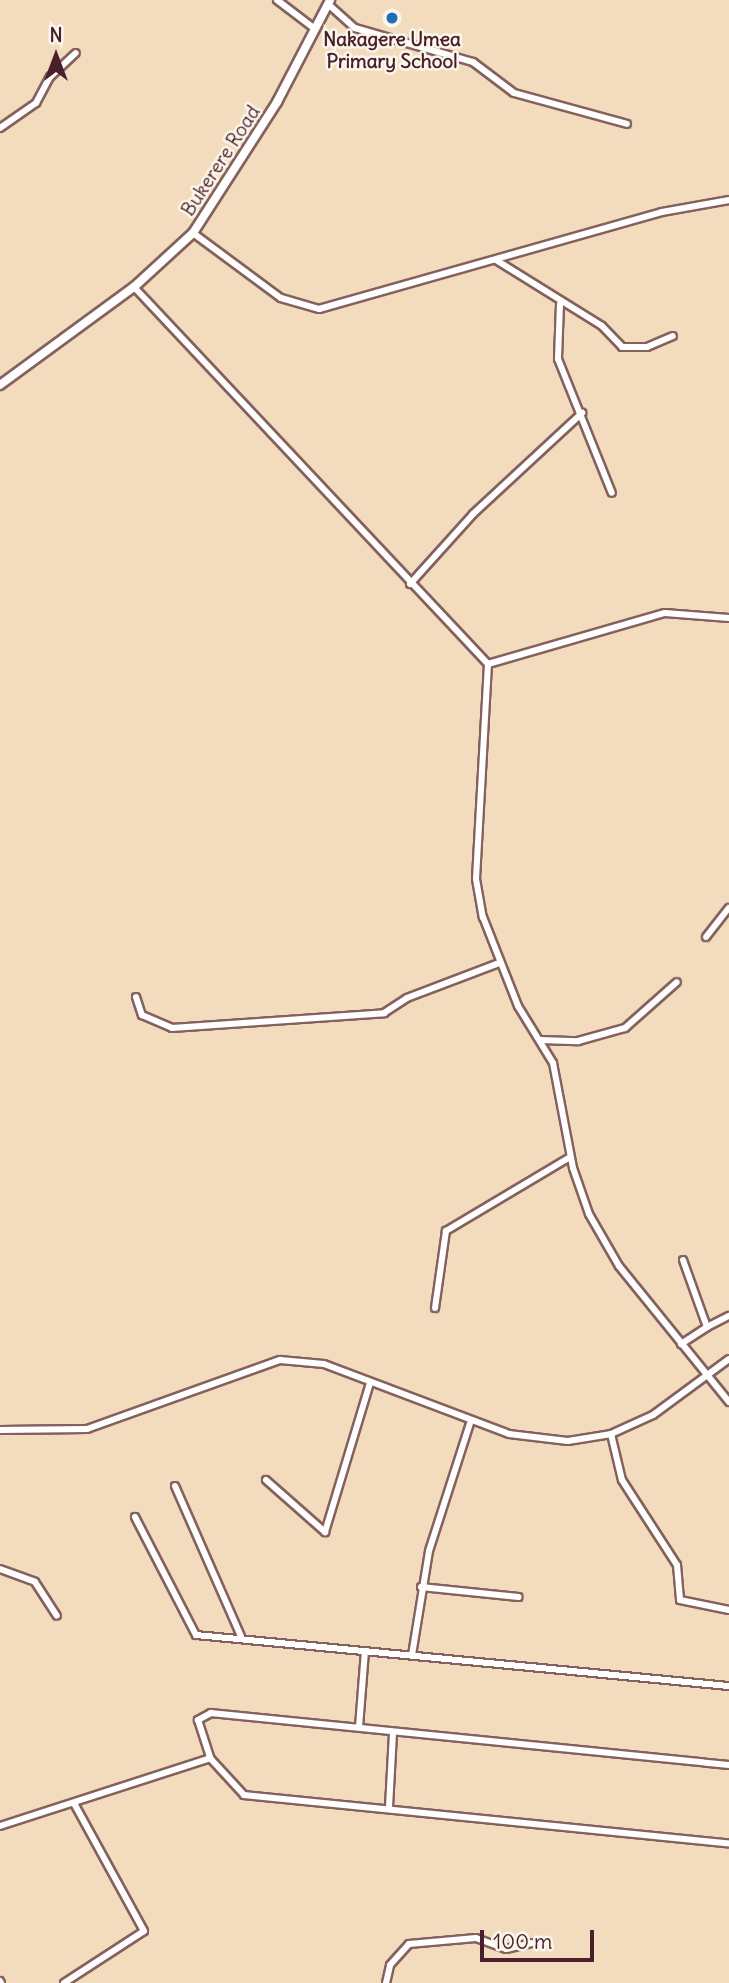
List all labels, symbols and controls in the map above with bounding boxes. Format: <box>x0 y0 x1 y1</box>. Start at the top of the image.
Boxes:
marker: Nakagere Umea Primary School <box>384 10 400 26</box>
north arrow <box>21 21 91 91</box>
text: N <box>49 23 63 47</box>
place label: Nakagere Umea Primary School <box>323 29 461 73</box>
street label: Bukerere Road <box>177 101 265 221</box>
scale bar <box>484 1916 598 1960</box>
text: 100 m <box>493 1928 552 1955</box>

